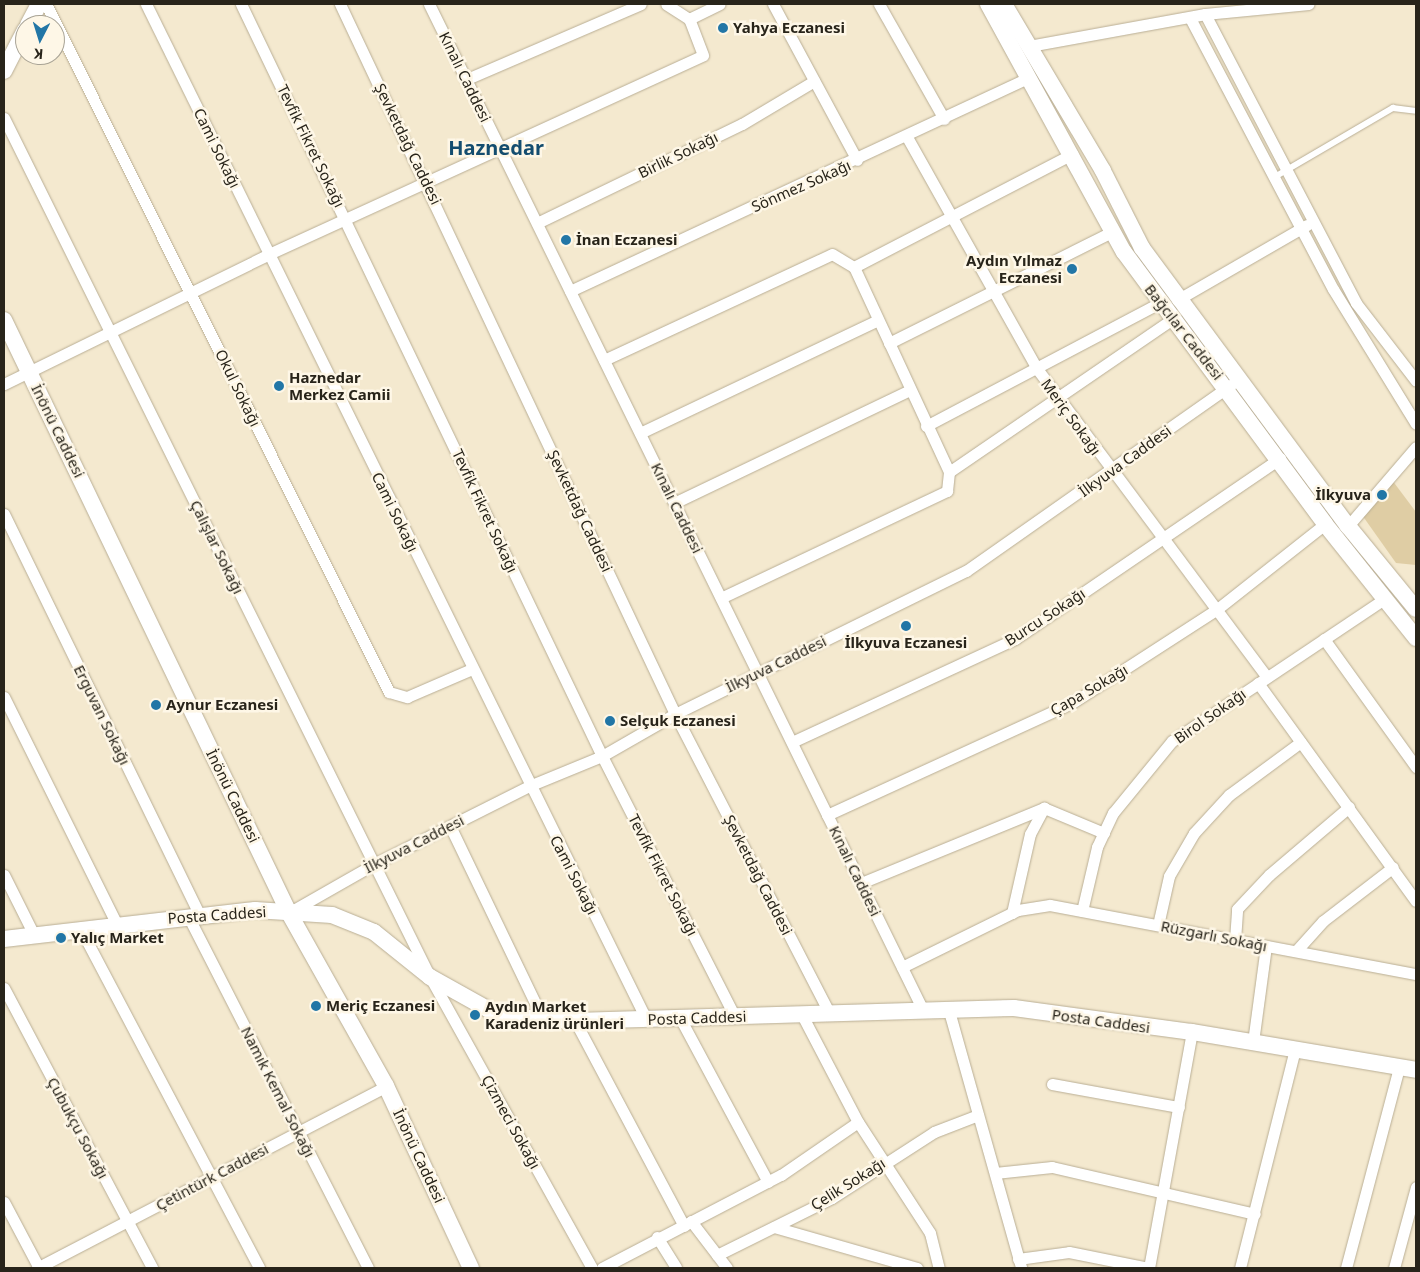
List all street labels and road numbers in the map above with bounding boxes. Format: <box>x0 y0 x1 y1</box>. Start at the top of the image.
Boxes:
street label: Kınalı Caddesi <box>435 29 495 125</box>
street label: Şevketdağ Caddesi <box>371 80 445 208</box>
street label: Tevfik Fikret Sokağı <box>274 82 348 210</box>
street label: Cami Sokağı <box>190 105 244 191</box>
street label: Birlik Sokağı <box>635 128 721 182</box>
street label: Sönmez Sokağı <box>749 156 853 216</box>
street label: Bağcılar Caddesi <box>1141 280 1227 384</box>
street label: Okul Sokağı <box>212 346 264 430</box>
street label: Meriç Sokağı <box>1037 375 1105 459</box>
street label: İnönü Caddesi <box>28 381 88 481</box>
street label: İlkyuva Caddesi <box>1075 421 1175 501</box>
street label: Tevfik Fikret Sokağı <box>448 446 522 576</box>
street label: Şevketdağ Caddesi <box>544 447 616 575</box>
street label: Kınalı Caddesi <box>647 460 707 556</box>
street label: Cami Sokağı <box>368 469 422 555</box>
street label: Çalışlar Sokağı <box>187 497 247 597</box>
street label: Burcu Sokağı <box>1001 584 1089 650</box>
street label: İlkyuva Caddesi <box>723 632 829 696</box>
street label: Çapa Sokağı <box>1047 661 1131 719</box>
street label: Erguvan Sokağı <box>70 662 134 768</box>
street label: Birol Sokağı <box>1171 685 1249 747</box>
street label: İnönü Caddesi <box>203 746 263 846</box>
street label: İlkyuva Caddesi <box>361 811 467 877</box>
street label: Tevfik Fikret Sokağı <box>625 811 701 939</box>
street label: Şevketdağ Caddesi <box>720 812 796 938</box>
street label: Kınalı Caddesi <box>825 823 885 919</box>
street label: Cami Sokağı <box>546 832 602 918</box>
street label: Posta Caddesi <box>167 903 267 927</box>
street label: Rüzgarlı Sokağı <box>1159 917 1269 955</box>
street label: Posta Caddesi <box>1051 1005 1151 1037</box>
street label: Posta Caddesi <box>647 1007 747 1029</box>
street label: Namık Kemal Sokağı <box>237 1024 319 1160</box>
street label: Çizmeci Sokağı <box>478 1072 544 1172</box>
street label: Çubukçu Sokağı <box>44 1074 112 1182</box>
street label: İnönü Caddesi <box>389 1106 449 1206</box>
street label: Çetintürk Caddesi <box>153 1140 271 1214</box>
street label: Çelik Sokağı <box>807 1154 889 1214</box>

